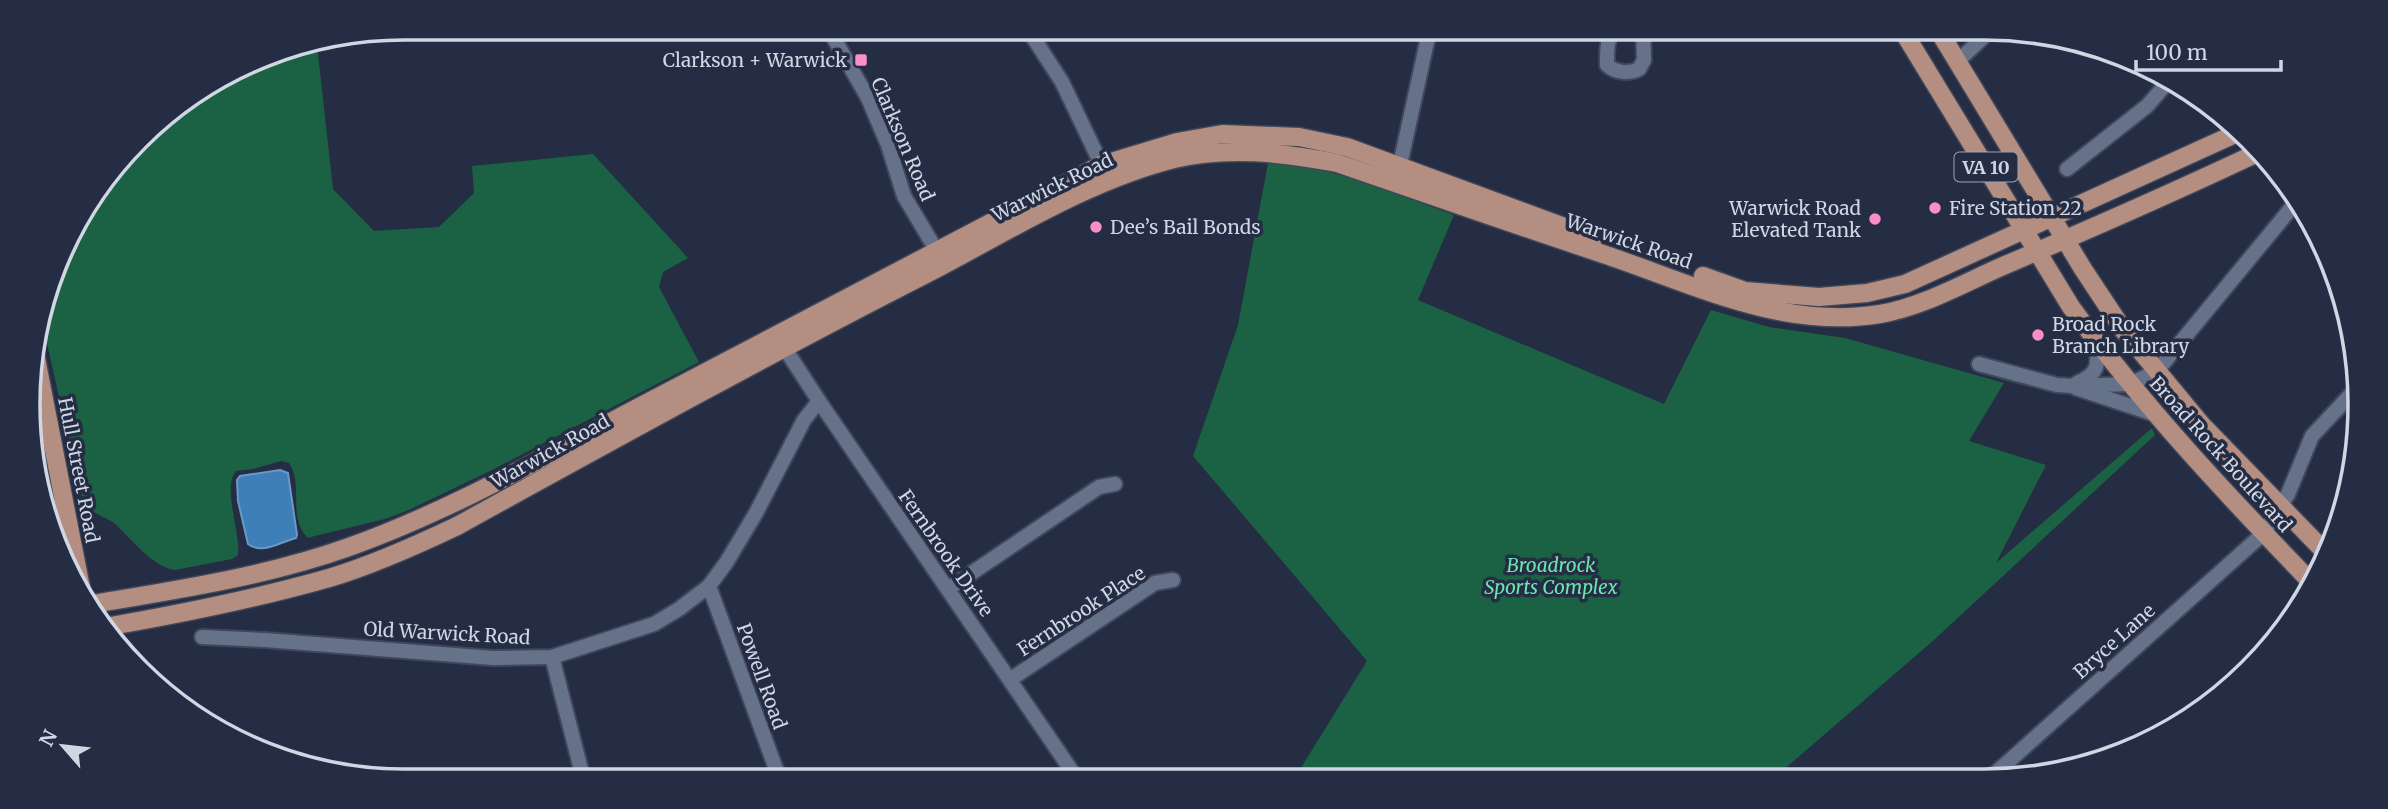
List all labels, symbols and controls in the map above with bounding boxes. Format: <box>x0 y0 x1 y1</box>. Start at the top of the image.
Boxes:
scale bar <box>2136 28 2281 72</box>
text: 100 m <box>2146 39 2208 66</box>
place label: Clarkson + Warwick <box>663 48 847 72</box>
marker: Clarkson + Warwick <box>853 52 869 68</box>
street label: Clarkson Road <box>866 73 940 205</box>
street label: Warwick Road <box>987 147 1116 227</box>
road number: VA 10 <box>1954 152 2018 182</box>
place label: Warwick Road Elevated Tank <box>1728 196 1861 242</box>
place label: Fire Station 22 <box>1949 196 2082 220</box>
marker: Fire Station 22 <box>1927 200 1943 216</box>
street label: Warwick Road <box>1562 208 1695 274</box>
marker: Warwick Road Elevated Tank <box>1867 211 1883 227</box>
place label: Dee’s Bail Bonds <box>1110 215 1261 239</box>
marker: Dee’s Bail Bonds <box>1088 219 1104 235</box>
place label: Broad Rock Branch Library <box>2052 312 2189 358</box>
marker: Broad Rock Branch Library <box>2030 327 2046 343</box>
street label: Broad Rock Boulevard <box>2145 371 2297 537</box>
street label: Hull Street Road <box>53 395 105 545</box>
street label: Warwick Road <box>486 409 613 494</box>
street label: Fernbrook Drive <box>893 485 999 621</box>
park label: Broadrock Sports Complex <box>1484 553 1618 599</box>
street label: Fernbrook Place <box>1013 561 1149 661</box>
street label: Bryce Lane <box>2068 598 2160 684</box>
street label: Old Warwick Road <box>363 617 531 649</box>
street label: Powell Road <box>732 620 792 732</box>
north arrow <box>28 711 98 781</box>
text: N <box>34 726 62 750</box>

